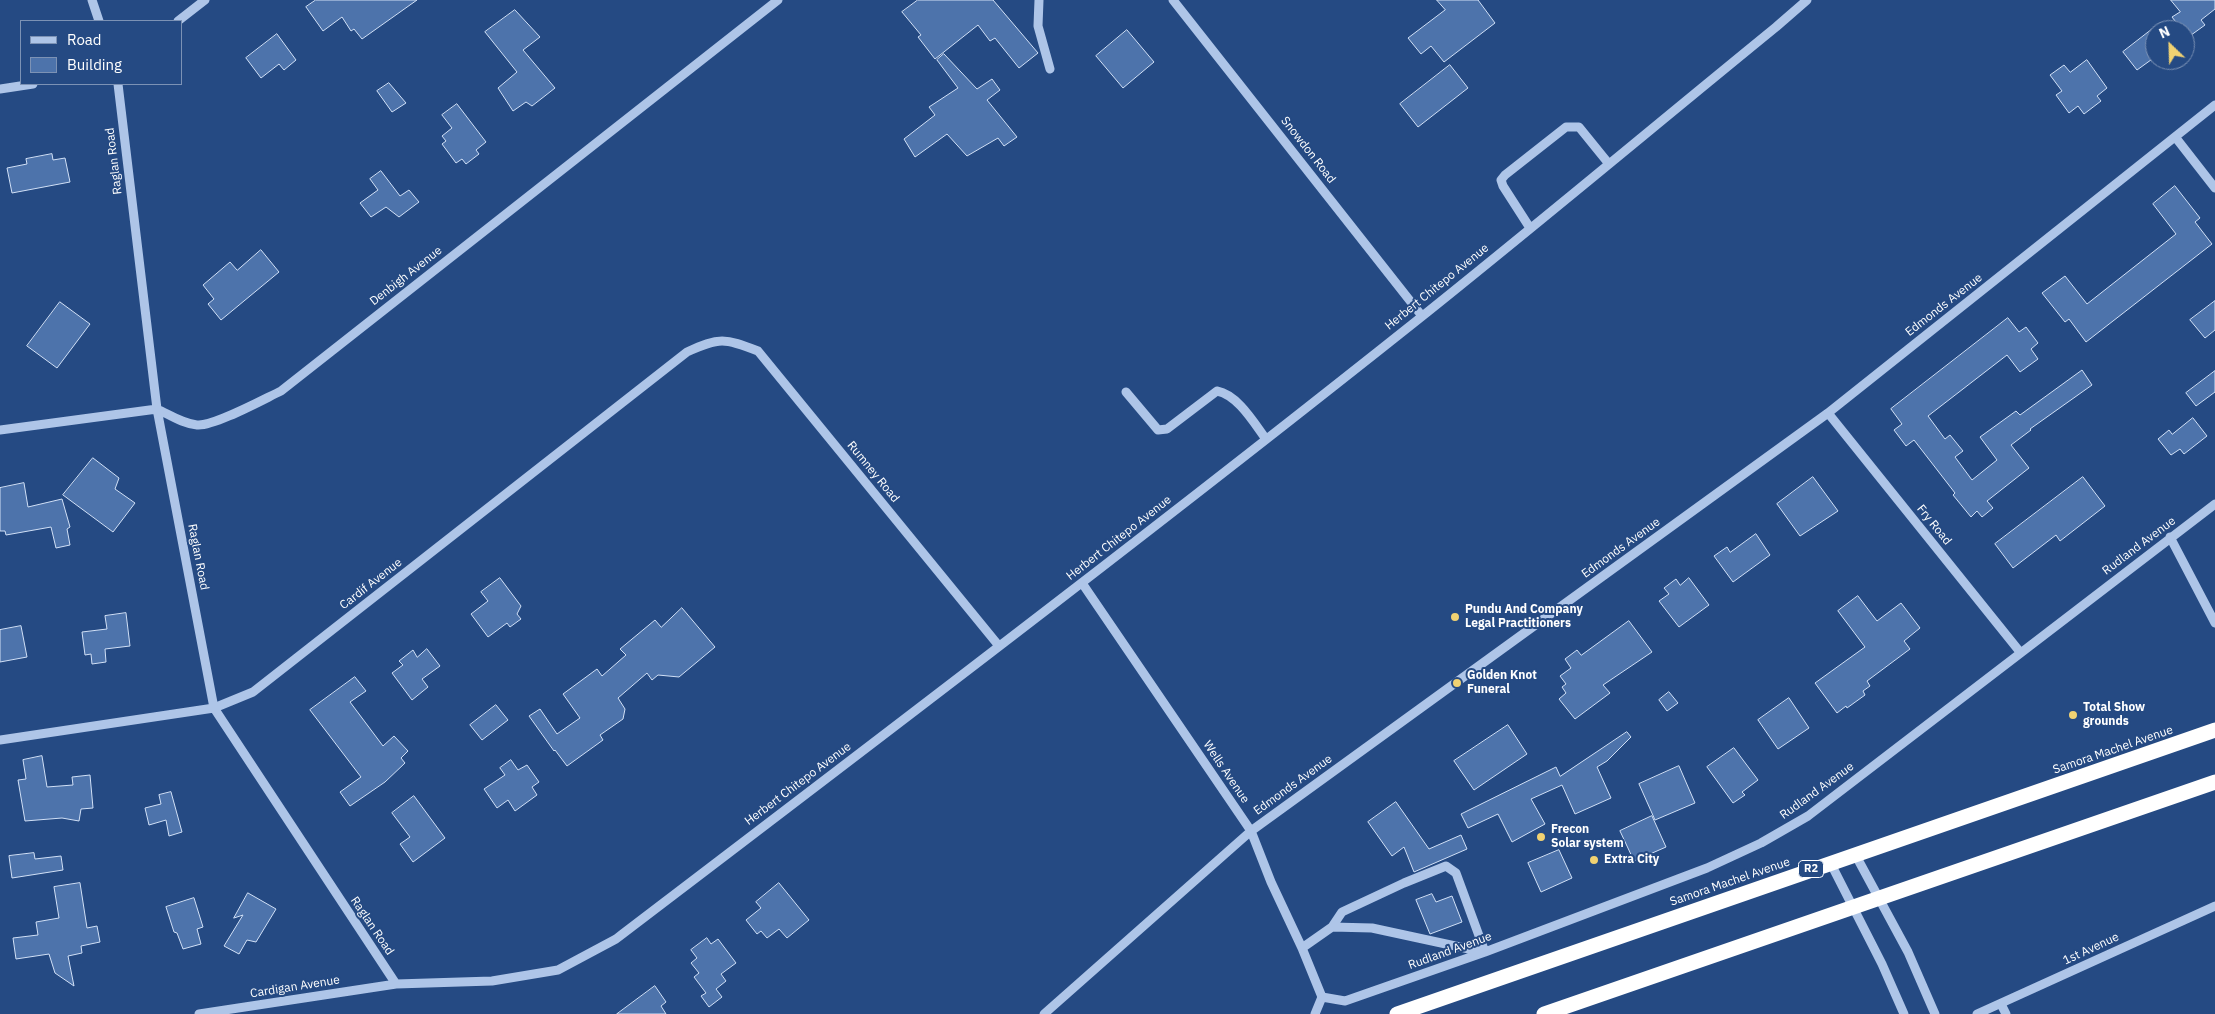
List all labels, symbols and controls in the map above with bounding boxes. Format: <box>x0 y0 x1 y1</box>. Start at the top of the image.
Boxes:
legend <box>20 20 182 85</box>
north arrow <box>2145 20 2195 70</box>
text: N <box>2156 22 2173 42</box>
text: Road <box>67 30 102 49</box>
text: Building <box>67 55 122 74</box>
street label: Snowdon Road <box>1278 114 1338 186</box>
street label: Raglan Road <box>103 127 125 195</box>
street label: Herbert Chitepo Avenue <box>1382 241 1492 333</box>
street label: Denbigh Avenue <box>367 243 445 309</box>
street label: Edmonds Avenue <box>1903 271 1985 339</box>
street label: Rumney Road <box>844 438 902 506</box>
street label: Herbert Chitepo Avenue <box>1064 493 1174 583</box>
street label: Fry Road <box>1913 502 1955 548</box>
street label: Rudland Avenue <box>2100 514 2178 578</box>
street label: Edmonds Avenue <box>1579 515 1663 581</box>
street label: Raglan Road <box>185 523 211 591</box>
street label: Cardif Avenue <box>337 555 405 613</box>
place label: Pundu And Company Legal Practitioners <box>1465 603 1583 631</box>
marker: Pundu And Company Legal Practitioners <box>1449 611 1461 623</box>
place label: Golden Knot Funeral <box>1467 669 1537 697</box>
marker: Golden Knot Funeral <box>1451 677 1463 689</box>
place label: Total Show grounds <box>2083 701 2145 729</box>
marker: Total Show grounds <box>2067 709 2079 721</box>
street label: Samora Machel Avenue <box>2051 723 2175 777</box>
street label: Wells Avenue <box>1200 738 1252 806</box>
street label: Herbert Chitepo Avenue <box>742 739 854 829</box>
street label: Edmonds Avenue <box>1251 752 1335 818</box>
street label: Rudland Avenue <box>1777 759 1857 823</box>
place label: Frecon Solar system <box>1551 823 1624 851</box>
marker: Frecon Solar system <box>1535 831 1547 843</box>
place label: Extra City <box>1604 853 1659 867</box>
marker: Extra City <box>1588 854 1600 866</box>
street label: Samora Machel Avenue <box>1668 855 1792 909</box>
road number: R2 <box>1798 861 1824 878</box>
street label: Raglan Road <box>347 894 397 958</box>
street label: Rudland Avenue <box>1406 929 1494 973</box>
street label: 1st Avenue <box>2061 930 2121 968</box>
street label: Cardigan Avenue <box>249 973 341 1001</box>

